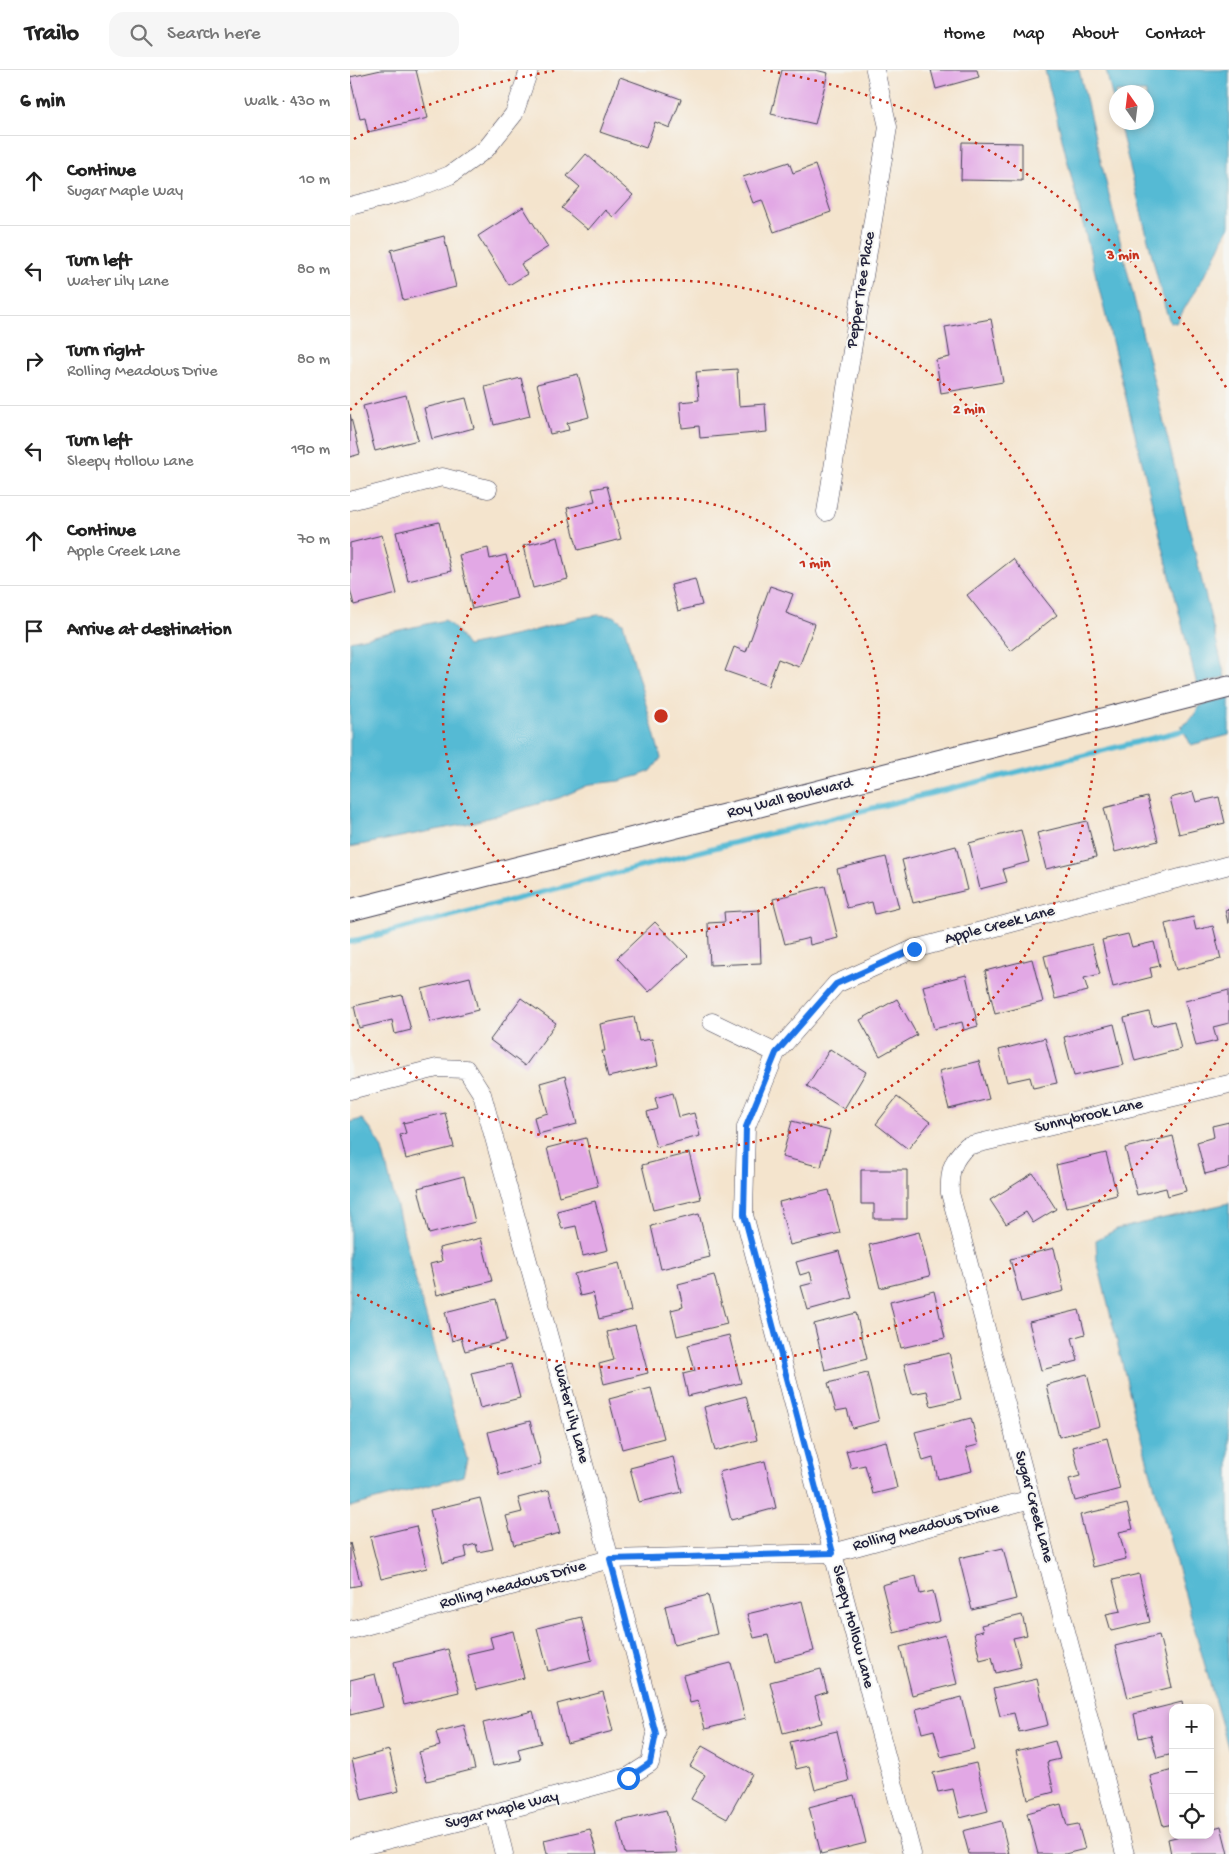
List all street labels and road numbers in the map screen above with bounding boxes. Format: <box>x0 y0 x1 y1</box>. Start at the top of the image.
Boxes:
street label: Pepper Tree Place <box>843 230 881 351</box>
street label: Roy Wall Boulevard <box>725 774 856 824</box>
street label: Apple Creek Lane <box>943 902 1058 950</box>
street label: Sunnybrook Lane <box>1033 1095 1146 1139</box>
street label: Water Lily Lane <box>548 1362 593 1466</box>
street label: Sugar Creek Lane <box>1009 1449 1057 1566</box>
street label: Rolling Meadows Drive <box>851 1499 1002 1557</box>
street label: Rolling Meadows Drive <box>438 1557 589 1615</box>
street label: Sleepy Hollow Lane <box>826 1563 878 1691</box>
street label: Sugar Maple Way <box>443 1788 561 1834</box>

